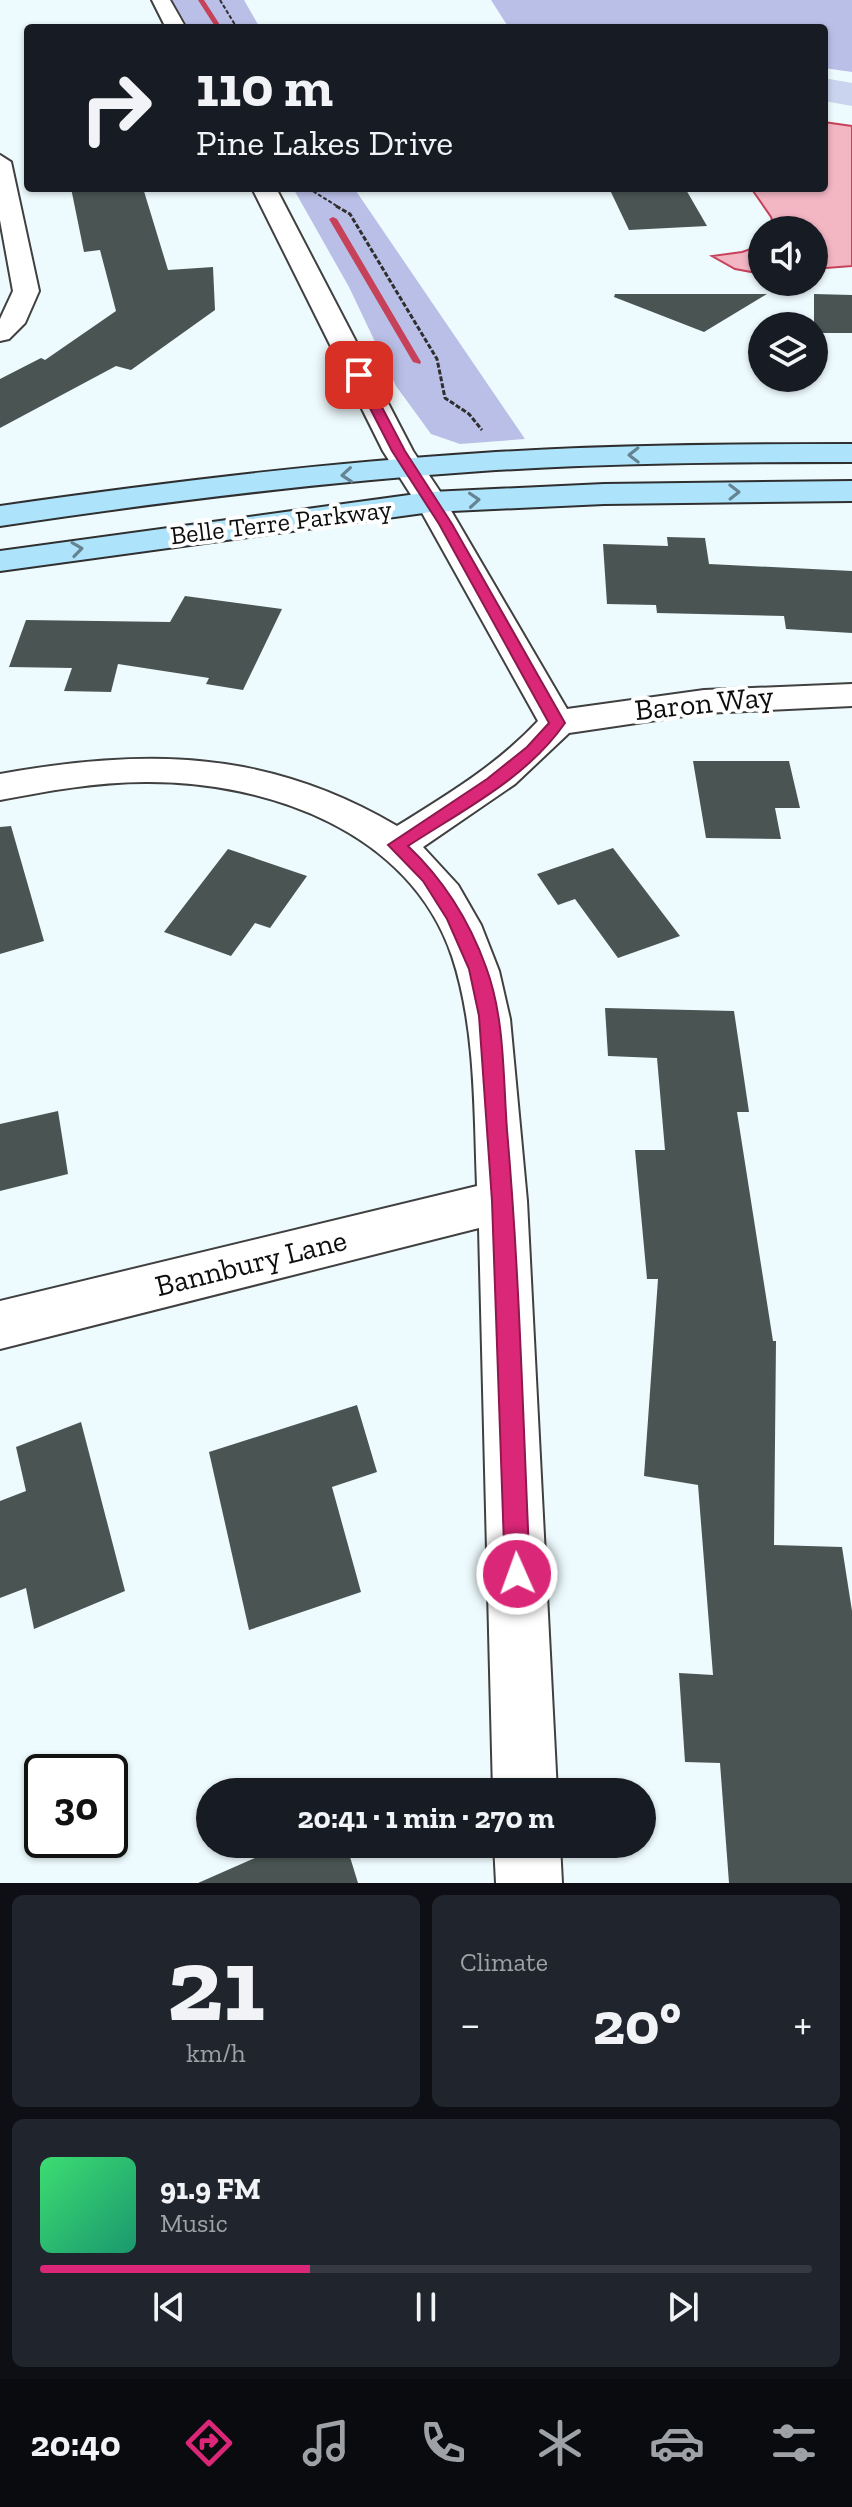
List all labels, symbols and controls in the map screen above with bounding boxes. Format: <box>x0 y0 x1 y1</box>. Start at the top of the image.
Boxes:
text: 110 m <box>196 53 333 120</box>
icon: right <box>64 56 168 160</box>
text: Pine Lakes Drive <box>196 121 453 164</box>
map controls <box>748 216 828 392</box>
button: sound <box>748 216 828 296</box>
button: layers <box>748 312 828 392</box>
pin <box>325 341 393 409</box>
icon: arrive <box>337 353 381 397</box>
one-way arrow <box>627 447 640 464</box>
one-way arrow <box>340 466 353 483</box>
one-way arrow <box>728 483 741 501</box>
one-way arrow <box>468 491 481 508</box>
street label: Belle Terre Parkway <box>168 492 394 551</box>
one-way arrow <box>70 541 84 558</box>
street label: Baron Way <box>633 678 776 728</box>
street label: Bannbury Lane <box>152 1222 350 1304</box>
position arrow <box>475 1532 559 1616</box>
speed limit sign: 30 <box>24 1754 128 1858</box>
text: 20:41 · 1 min · 270 m <box>297 1800 555 1836</box>
text: 21 <box>167 1922 265 2047</box>
text: Climate <box>460 1946 548 1978</box>
text: 20° <box>593 1987 681 2059</box>
text: − <box>460 1997 481 2050</box>
text: + <box>793 1997 812 2050</box>
text: km/h <box>186 2037 246 2069</box>
text: 91.9 FM <box>160 2171 261 2207</box>
text: Music <box>160 2207 228 2239</box>
icon: previous <box>147 2285 191 2329</box>
icon: pause <box>404 2285 448 2329</box>
icon: next <box>661 2285 705 2329</box>
icon: directions <box>181 2415 237 2471</box>
icon: music <box>298 2415 354 2471</box>
icon: phone <box>415 2415 471 2471</box>
icon: climate <box>532 2415 588 2471</box>
icon: car <box>649 2415 705 2471</box>
icon: filters <box>766 2415 822 2471</box>
text: 20:40 <box>30 2422 121 2465</box>

